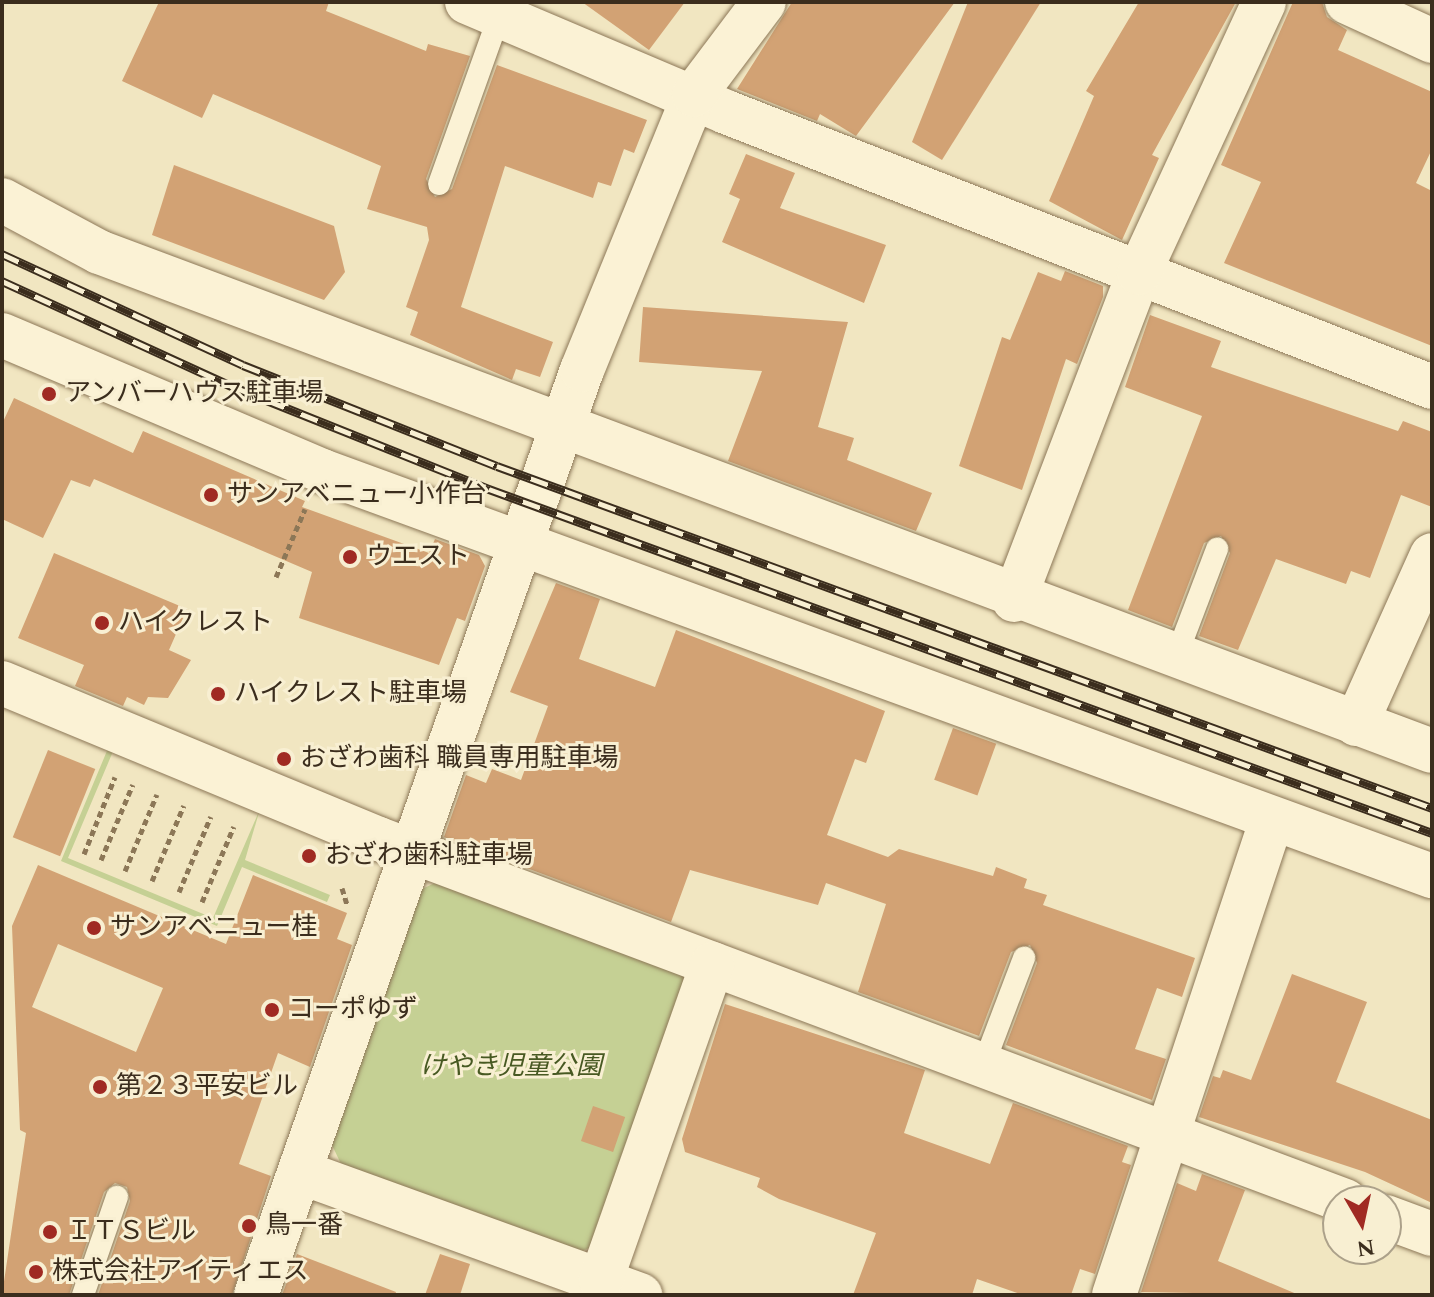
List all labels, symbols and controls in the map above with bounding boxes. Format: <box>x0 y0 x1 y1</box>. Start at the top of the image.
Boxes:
place label: アンバーハウス駐車場 <box>65 378 325 410</box>
marker: アンバーハウス駐車場 <box>40 385 58 403</box>
place label: サンアベニュー小作台 <box>227 479 487 511</box>
marker: サンアベニュー小作台 <box>202 486 220 504</box>
place label: ウエスト <box>366 541 470 573</box>
marker: ウエスト <box>341 548 359 566</box>
place label: ハイクレスト <box>118 607 274 639</box>
marker: ハイクレスト <box>93 614 111 632</box>
place label: ハイクレスト駐車場 <box>234 678 468 710</box>
marker: ハイクレスト駐車場 <box>209 685 227 703</box>
place label: おざわ歯科 職員専用駐車場 <box>300 743 618 775</box>
marker: おざわ歯科 職員専用駐車場 <box>275 750 293 768</box>
place label: おざわ歯科駐車場 <box>325 840 533 872</box>
marker: おざわ歯科駐車場 <box>300 847 318 865</box>
place label: サンアベニュー桂 <box>110 912 318 944</box>
marker: サンアベニュー桂 <box>85 919 103 937</box>
place label: コーポゆず <box>288 994 418 1026</box>
marker: コーポゆず <box>263 1001 281 1019</box>
park label: けやき児童公園 <box>420 1051 602 1083</box>
place label: 第２３平安ビル <box>116 1071 298 1103</box>
marker: 第２３平安ビル <box>91 1078 109 1096</box>
north arrow <box>1322 1185 1402 1265</box>
place label: 鳥一番 <box>265 1210 343 1242</box>
place label: ＩＴＳビル <box>66 1216 196 1248</box>
marker: 鳥一番 <box>240 1217 258 1235</box>
marker: ＩＴＳビル <box>41 1223 59 1241</box>
text: N <box>1354 1230 1377 1265</box>
place label: 株式会社アイティエス <box>52 1256 312 1288</box>
marker: 株式会社アイティエス <box>27 1263 45 1281</box>

